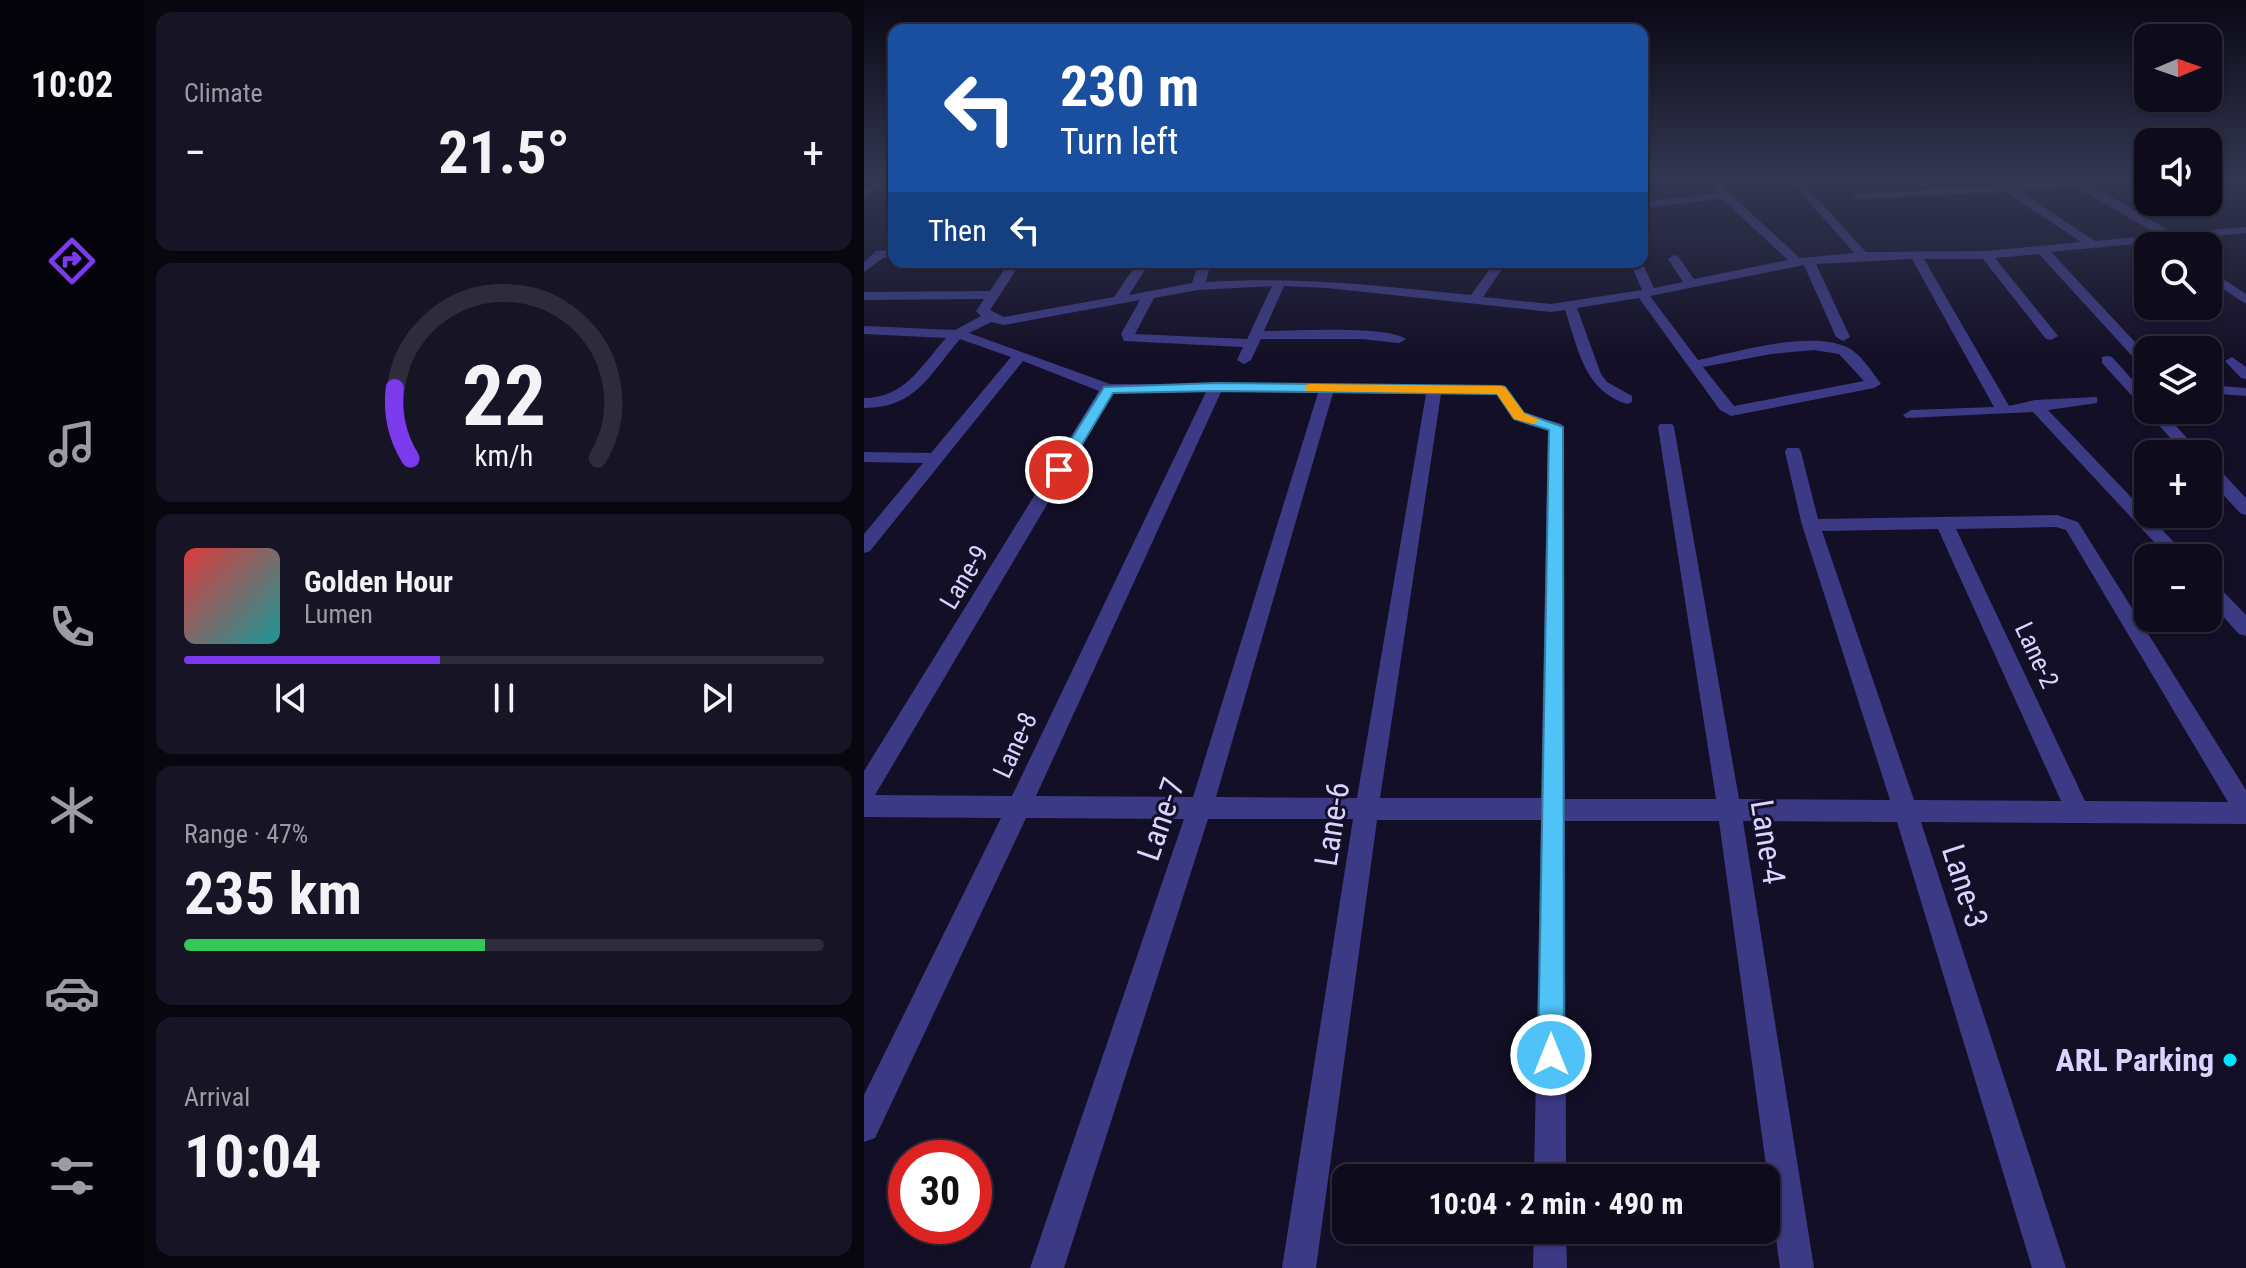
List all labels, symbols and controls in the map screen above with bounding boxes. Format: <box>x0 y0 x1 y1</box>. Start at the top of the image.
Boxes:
north arrow <box>2134 24 2222 112</box>
map controls <box>2134 24 2222 632</box>
text: 230 m <box>1060 54 1199 120</box>
icon: left <box>928 56 1032 160</box>
text: 10:02 <box>31 64 113 106</box>
text: Climate <box>184 78 263 108</box>
text: 21.5° <box>438 117 570 188</box>
text: Turn left <box>1060 121 1178 163</box>
text: − <box>184 127 206 179</box>
text: + <box>802 127 824 179</box>
button: sound <box>2134 128 2222 216</box>
icon: left <box>1003 208 1047 252</box>
text: Then <box>928 213 987 248</box>
button: search <box>2134 232 2222 320</box>
icon: directions <box>44 233 100 289</box>
button: layers <box>2134 336 2222 424</box>
text: 22 <box>462 347 546 444</box>
icon: music <box>44 416 100 472</box>
pin <box>1025 436 1093 504</box>
text: km/h <box>475 439 533 473</box>
button: + <box>2134 440 2222 528</box>
icon: arrive <box>1037 448 1081 492</box>
street label: Lane-9 <box>933 540 995 614</box>
button: − <box>2134 544 2222 632</box>
text: Golden Hour <box>304 564 453 599</box>
icon: phone <box>44 599 100 655</box>
text: Lumen <box>304 599 373 629</box>
street label: Lane-2 <box>2009 617 2065 693</box>
icon: previous <box>269 676 313 720</box>
icon: pause <box>482 676 526 720</box>
icon: next <box>695 676 739 720</box>
street label: Lane-8 <box>987 707 1043 783</box>
street label: Lane-7 <box>1129 773 1193 865</box>
street label: Lane-6 <box>1307 779 1357 869</box>
icon: climate <box>44 782 100 838</box>
street label: Lane-4 <box>1743 797 1793 887</box>
text: Range · 47% <box>184 819 308 849</box>
street label: Lane-3 <box>1934 840 1996 932</box>
text: 235 km <box>184 858 362 929</box>
icon: car <box>44 965 100 1021</box>
position arrow <box>1509 1013 1593 1097</box>
place label: ARL Parking <box>2056 1041 2214 1079</box>
marker: ARL Parking <box>2221 1051 2239 1069</box>
text: Arrival <box>184 1082 250 1112</box>
text: 10:04 <box>184 1121 322 1192</box>
speed limit sign: 30 <box>888 1140 992 1244</box>
icon: filters <box>44 1148 100 1204</box>
text: 10:04 · 2 min · 490 m <box>1429 1186 1683 1221</box>

